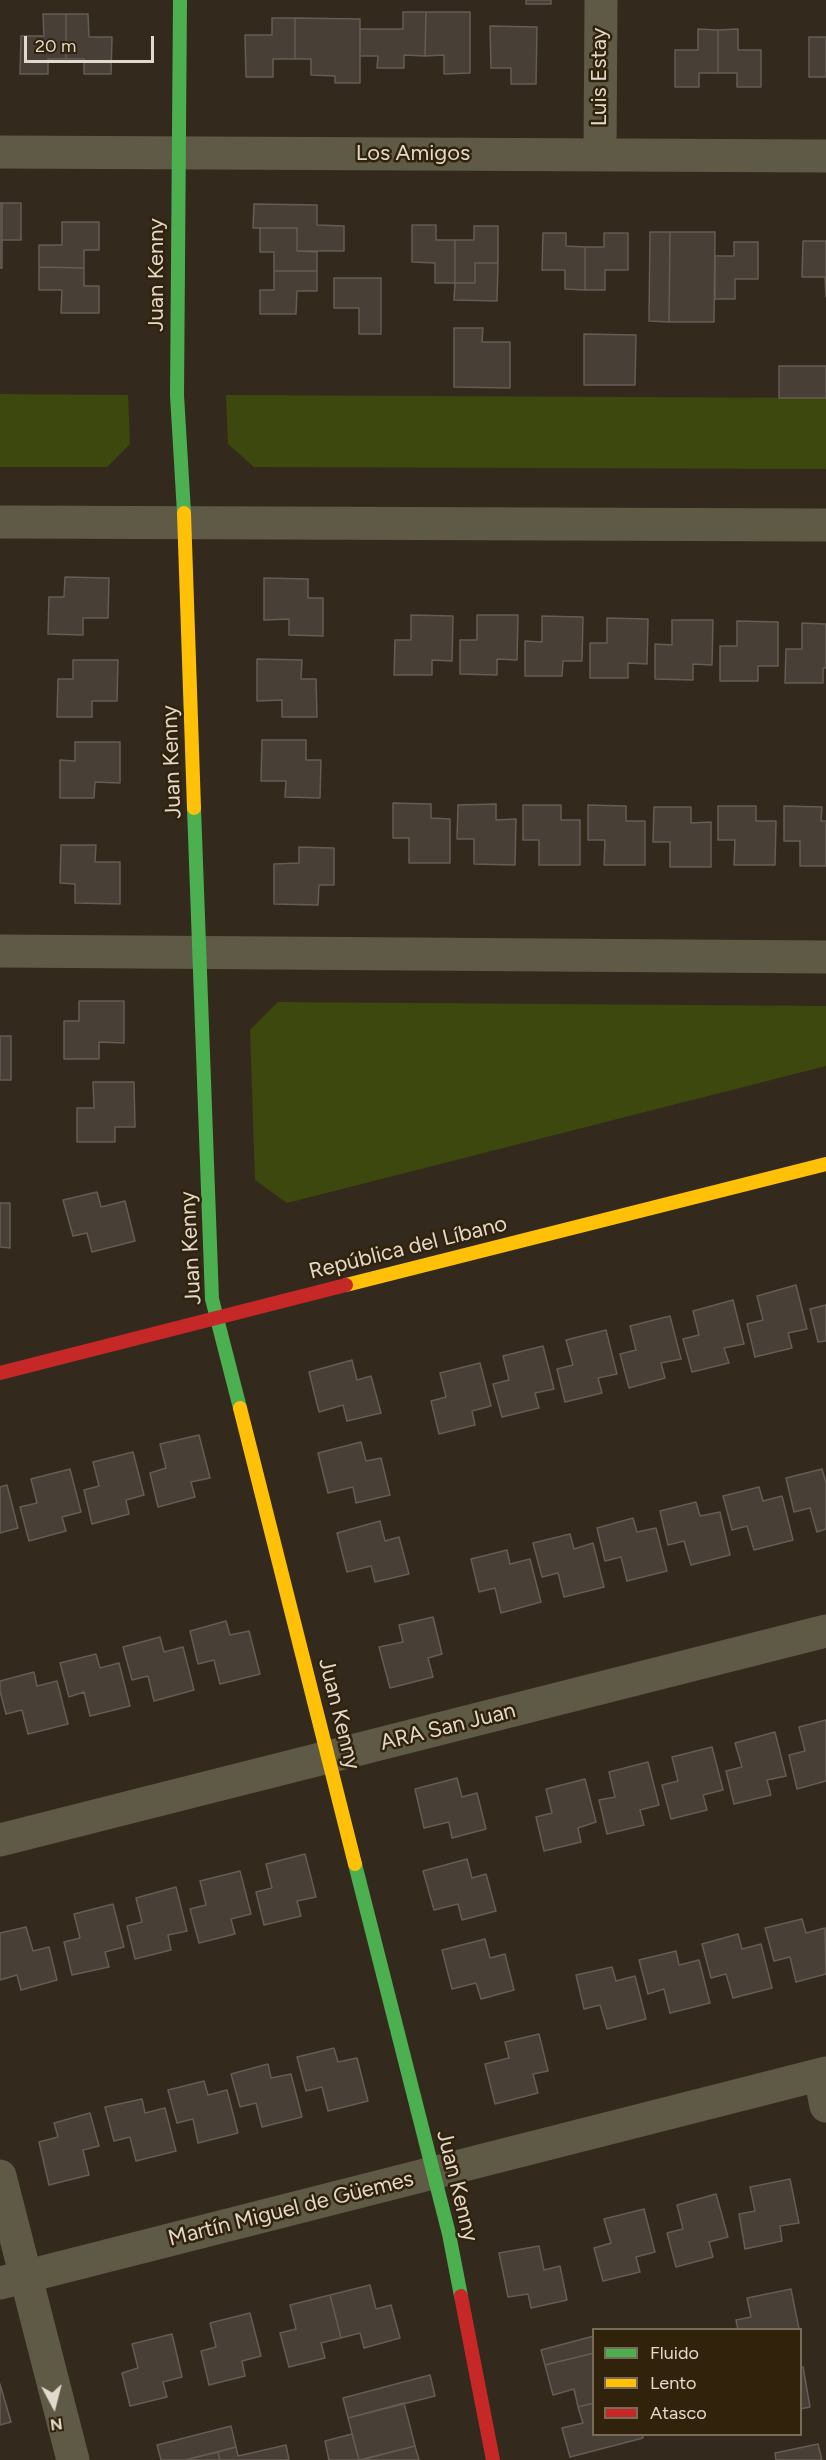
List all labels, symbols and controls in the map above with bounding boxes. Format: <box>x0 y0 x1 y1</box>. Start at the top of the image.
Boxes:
scale bar <box>27 24 158 62</box>
street label: Luis Estay <box>587 28 613 126</box>
text: 20 m <box>35 35 76 57</box>
street label: Los Amigos <box>356 141 470 167</box>
street label: Juan Kenny <box>144 218 170 332</box>
street label: Juan Kenny <box>157 705 187 819</box>
street label: Juan Kenny <box>175 1191 207 1305</box>
street label: República del Líbano <box>306 1211 510 1285</box>
street label: Juan Kenny <box>312 1656 366 1772</box>
street label: ARA San Juan <box>378 1697 518 1757</box>
street label: Juan Kenny <box>430 2128 484 2244</box>
street label: Martín Miguel de Güemes <box>166 2166 416 2252</box>
legend <box>592 2328 802 2436</box>
text: Fluido <box>650 2342 699 2364</box>
text: Lento <box>650 2372 696 2394</box>
north arrow <box>24 2376 84 2436</box>
text: Atasco <box>650 2402 707 2424</box>
text: N <box>49 2414 64 2435</box>

